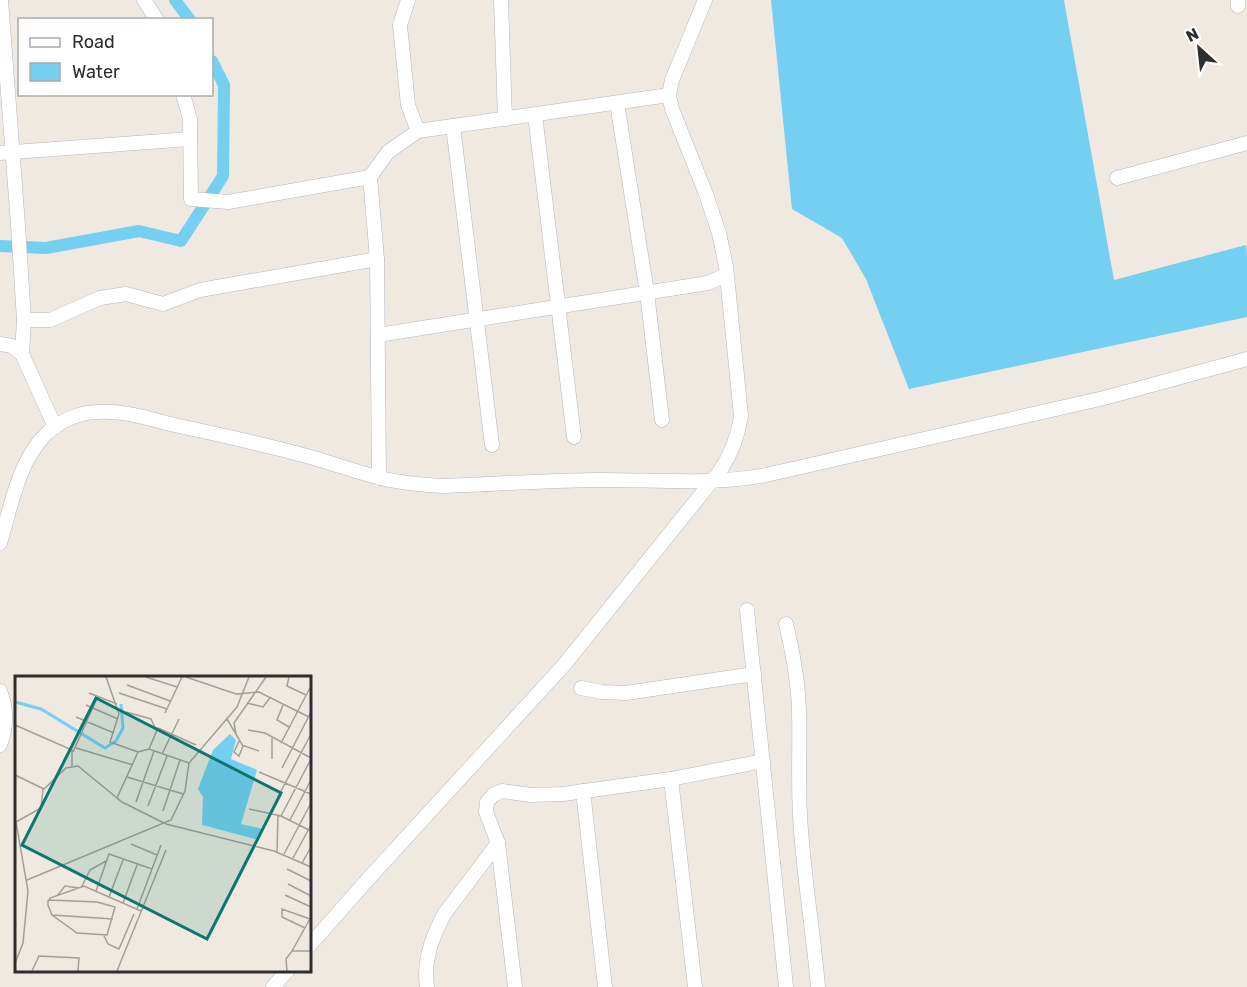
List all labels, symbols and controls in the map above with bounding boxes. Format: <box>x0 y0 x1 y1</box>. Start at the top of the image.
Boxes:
legend <box>18 18 213 96</box>
north arrow <box>1169 18 1229 78</box>
text: N <box>1183 24 1202 46</box>
text: Road <box>72 31 115 53</box>
text: Water <box>72 61 120 83</box>
inset map <box>15 676 310 972</box>

